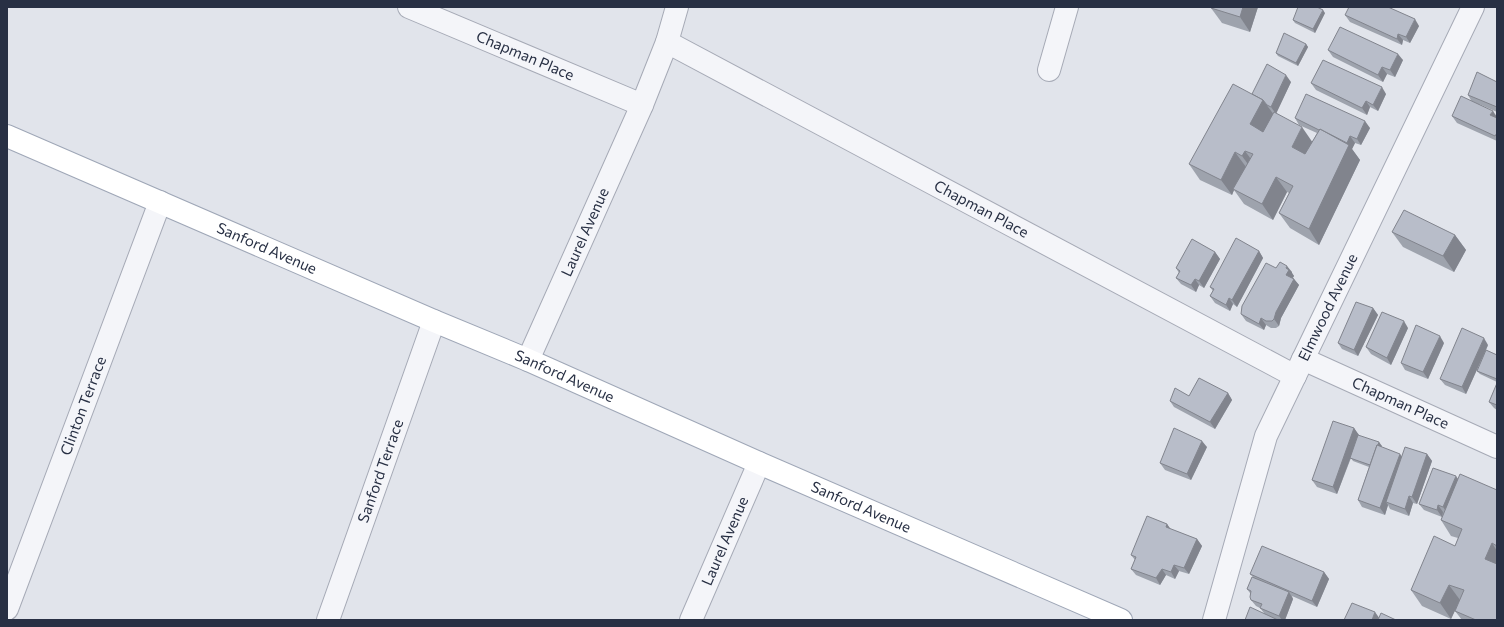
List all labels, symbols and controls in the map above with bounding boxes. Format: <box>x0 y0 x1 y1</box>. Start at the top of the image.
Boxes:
street label: Chapman Place <box>474 26 577 84</box>
street label: Chapman Place <box>931 176 1032 241</box>
street label: Laurel Avenue <box>557 185 612 279</box>
street label: Sanford Avenue <box>214 218 320 277</box>
street label: Elmwood Avenue <box>1294 250 1361 364</box>
street label: Sanford Avenue <box>512 346 617 405</box>
street label: Clinton Terrace <box>56 353 109 458</box>
street label: Chapman Place <box>1350 373 1452 432</box>
street label: Sanford Terrace <box>353 417 406 525</box>
street label: Sanford Avenue <box>808 477 914 536</box>
street label: Laurel Avenue <box>697 493 751 588</box>

